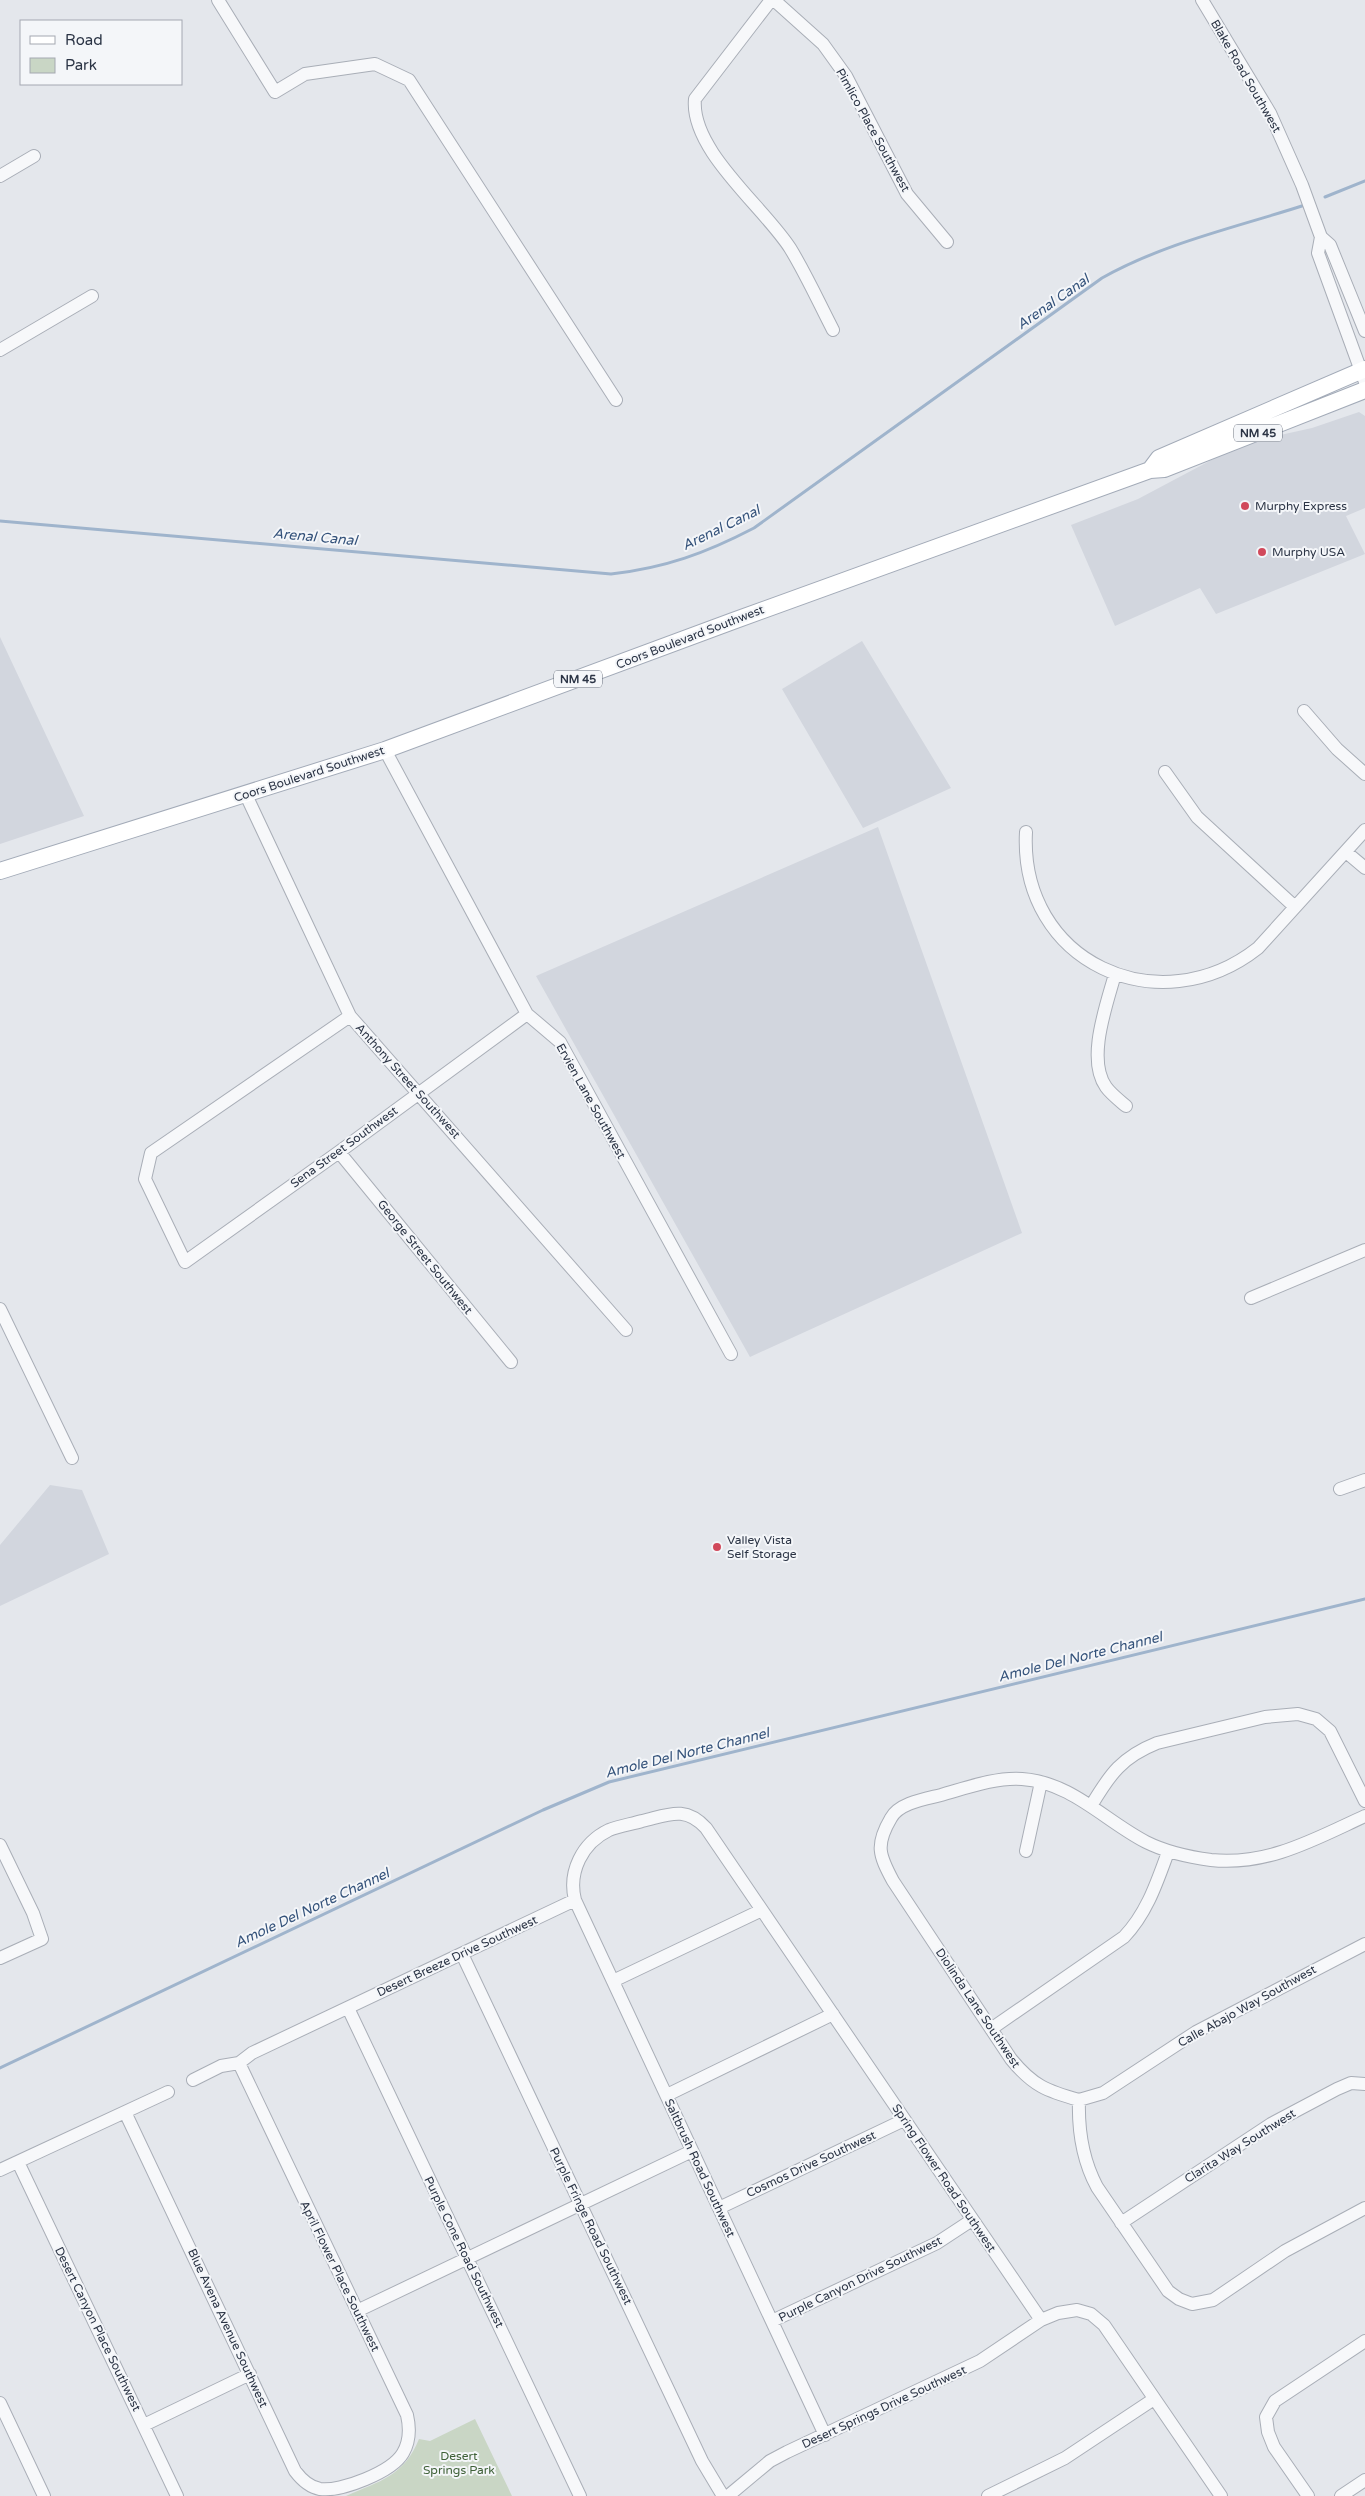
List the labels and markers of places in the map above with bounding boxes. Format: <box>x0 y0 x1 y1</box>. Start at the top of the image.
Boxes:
place label: Murphy Express <box>1255 499 1347 513</box>
marker: Murphy Express <box>1239 500 1251 512</box>
place label: Murphy USA <box>1272 545 1345 559</box>
marker: Murphy USA <box>1256 546 1268 558</box>
place label: Valley Vista Self Storage <box>727 1533 797 1561</box>
marker: Valley Vista Self Storage <box>711 1541 723 1553</box>

